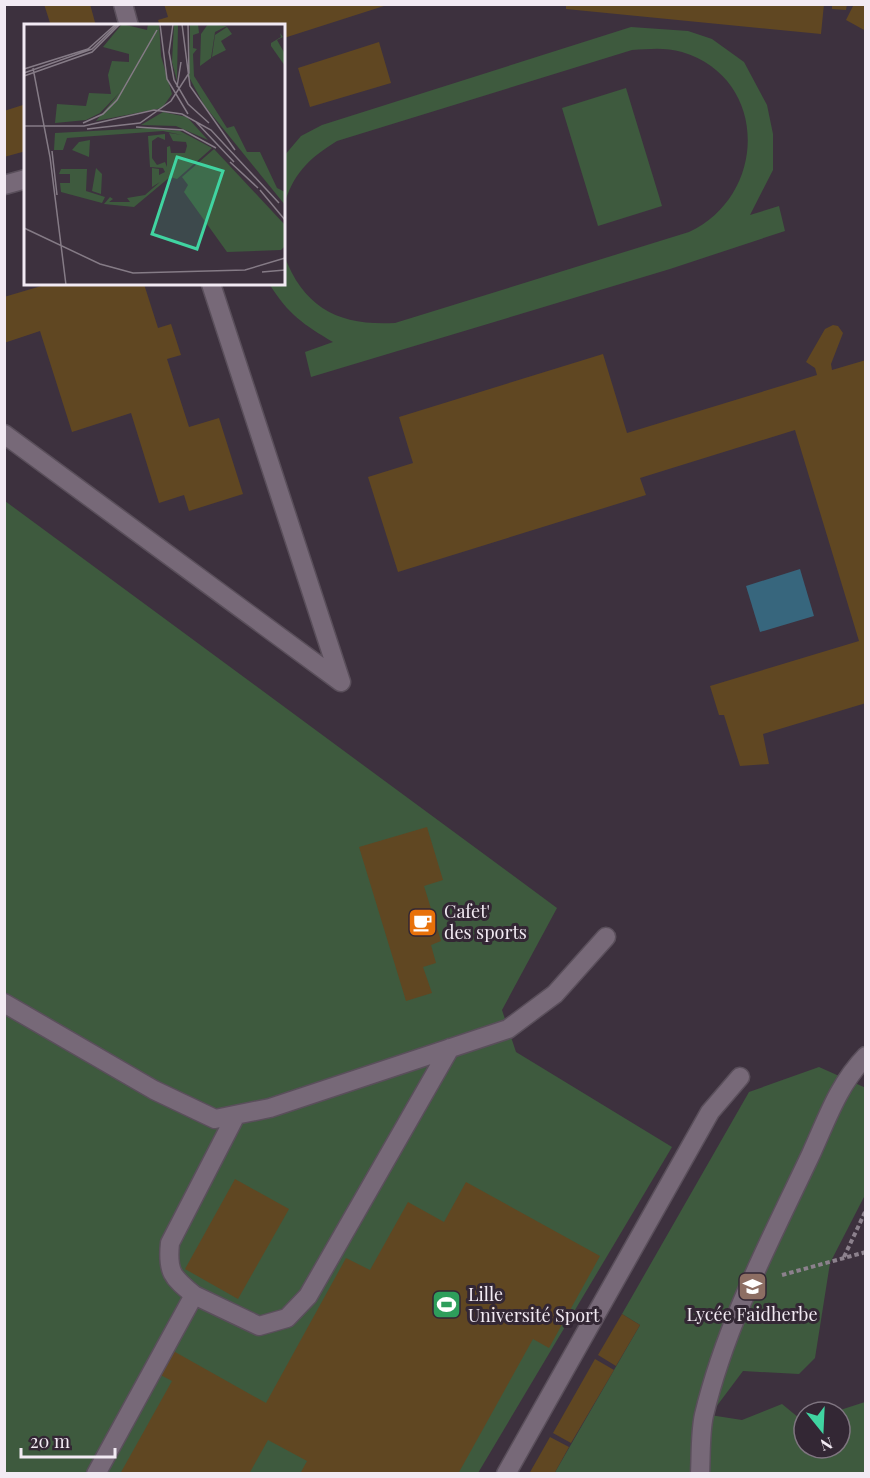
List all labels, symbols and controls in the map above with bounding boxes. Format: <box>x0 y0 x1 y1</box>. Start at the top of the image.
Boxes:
inset map <box>24 24 285 285</box>
place label: Cafet' des sports <box>444 899 527 944</box>
cafe icon: Cafet' des sports <box>407 906 439 938</box>
school or university icon: Lycée Faidherbe <box>736 1270 768 1302</box>
place label: Lille Université Sport <box>468 1282 600 1327</box>
sports icon: Lille Université Sport <box>431 1289 463 1321</box>
place label: Lycée Faidherbe <box>686 1302 818 1326</box>
north arrow <box>792 1400 852 1460</box>
scale bar <box>21 1421 116 1459</box>
text: 20 m <box>30 1429 70 1453</box>
text: N <box>818 1433 836 1457</box>

